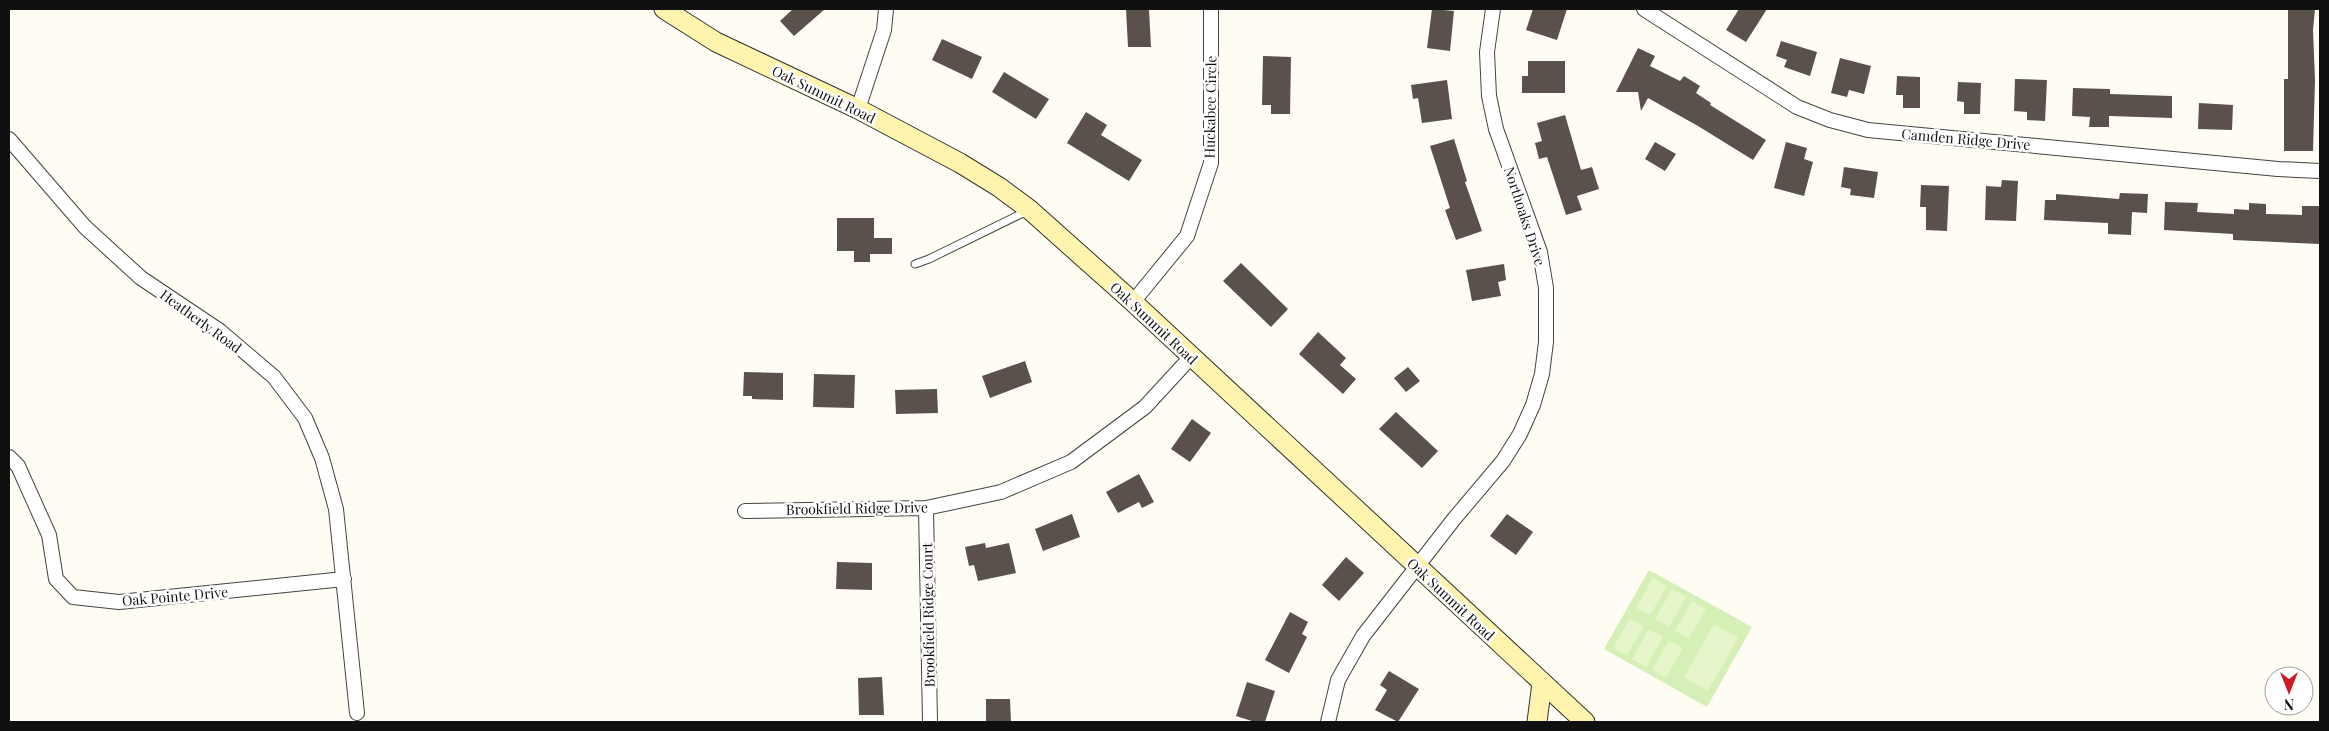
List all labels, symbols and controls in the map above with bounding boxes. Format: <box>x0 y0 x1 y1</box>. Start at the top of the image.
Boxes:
street label: Huckabee Circle <box>1200 55 1220 159</box>
street label: Oak Summit Road <box>769 61 879 127</box>
street label: Camden Ridge Drive <box>1901 124 2031 154</box>
street label: Northoaks Drive <box>1500 164 1550 268</box>
street label: Oak Summit Road <box>1106 277 1202 369</box>
street label: Heatherly Road <box>156 285 246 357</box>
street label: Brookfield Ridge Drive <box>786 497 928 519</box>
street label: Brookfield Ridge Court <box>917 542 939 687</box>
street label: Oak Summit Road <box>1403 553 1499 645</box>
street label: Oak Pointe Drive <box>121 582 229 610</box>
north arrow <box>2264 666 2314 716</box>
text: N <box>2284 695 2294 714</box>

